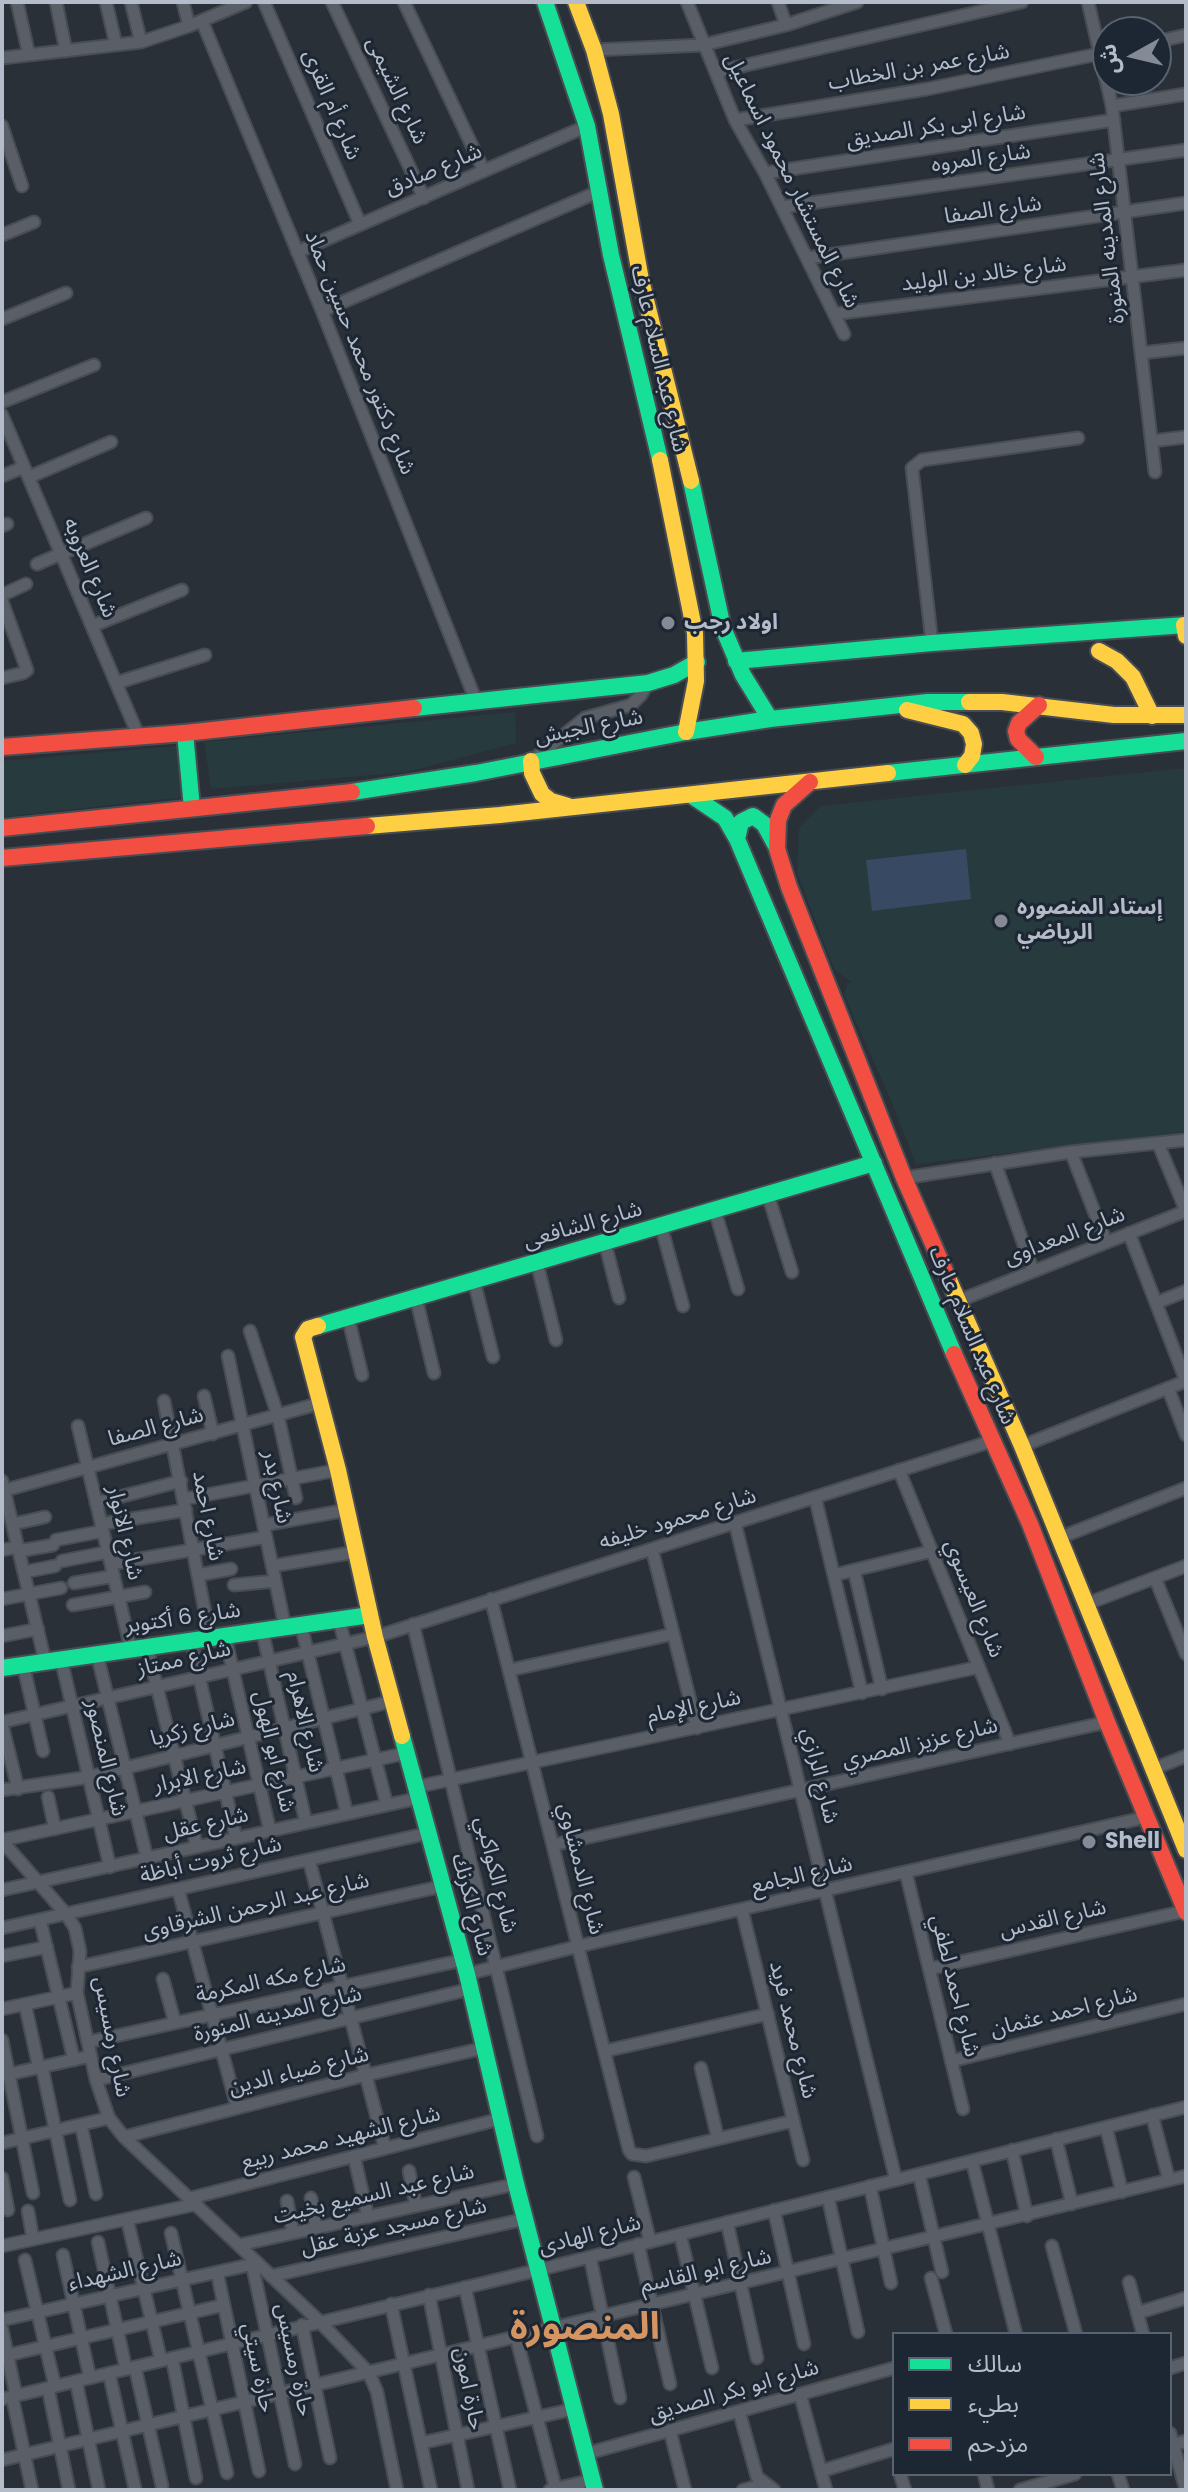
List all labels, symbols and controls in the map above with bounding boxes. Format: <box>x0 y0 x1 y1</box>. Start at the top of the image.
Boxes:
north arrow <box>1092 16 1172 96</box>
street label: شارع الشيمى <box>360 33 432 149</box>
street label: شارع عمر بن الخطاب <box>826 39 1012 97</box>
text: ش <box>1092 42 1127 76</box>
street label: شارع أم القرى <box>296 46 366 164</box>
street label: شارع المستشار محمود اسماعيل <box>718 49 864 313</box>
street label: شارع ابى بكر الصديق <box>844 100 1028 154</box>
street label: شارع صادق <box>382 139 486 203</box>
street label: شارع المروه <box>930 139 1032 179</box>
street label: شارع المدينه المنورة <box>1084 151 1132 325</box>
street label: شارع الصفا <box>943 191 1043 231</box>
street label: شارع دكتور محمد حسين حماد <box>298 227 420 479</box>
street label: شارع خالد بن الوليد <box>900 252 1068 298</box>
street label: شارع عبد السلام عارف <box>624 263 692 455</box>
street label: شارع العروبه <box>56 514 122 622</box>
place label: اولاد رجب <box>684 610 778 636</box>
marker: اولاد رجب <box>659 614 677 632</box>
street label: شارع الجيش <box>533 705 645 751</box>
place label: إستاد المنصوره الرياضي <box>1017 895 1163 946</box>
marker: إستاد المنصوره الرياضي <box>992 912 1010 930</box>
street label: شارع الشافعى <box>521 1196 645 1256</box>
street label: شارع المعداوى <box>1001 1202 1129 1272</box>
street label: شارع عبد السلام عارف <box>922 1243 1020 1429</box>
street label: شارع الصفا <box>105 1403 207 1453</box>
street label: شارع بدر <box>255 1448 297 1526</box>
street label: شارع احمد <box>185 1469 229 1563</box>
street label: شارع الانوار <box>100 1483 148 1583</box>
street label: شارع محمود خليفه <box>596 1484 760 1556</box>
street label: شارع العيسوي <box>937 1536 1009 1662</box>
street label: شارع 6 أكتوبر <box>124 1598 242 1640</box>
street label: شارع ممتاز <box>134 1636 234 1684</box>
street label: شارع الاهرام <box>280 1669 328 1775</box>
street label: شارع الإمام <box>645 1685 743 1731</box>
street label: شارع ابو الهول <box>246 1689 300 1815</box>
street label: شارع المنصور <box>79 1697 131 1819</box>
street label: شارع زكريا <box>148 1707 238 1753</box>
street label: شارع عزيز المصري <box>840 1713 1000 1775</box>
street label: شارع الرازي <box>794 1725 844 1827</box>
street label: شارع الابرار <box>151 1754 249 1800</box>
street label: شارع الدمشاوي <box>551 1800 609 1938</box>
street label: شارع عقل <box>161 1802 251 1848</box>
street label: شارع الكواكبي <box>468 1814 522 1936</box>
place label: Shell <box>1105 1829 1160 1855</box>
street label: شارع ثروت أباظة <box>138 1832 284 1890</box>
marker: Shell <box>1080 1833 1098 1851</box>
street label: شارع الكرنك <box>445 1851 497 1959</box>
street label: شارع الجامع <box>749 1852 855 1900</box>
street label: شارع عبد الرحمن الشرقاوى <box>140 1868 372 1946</box>
street label: شارع القدس <box>997 1895 1109 1945</box>
street label: شارع احمد لطفي <box>924 1912 984 2060</box>
street label: شارع مكه المكرمة <box>193 1952 349 2010</box>
street label: شارع محمد فريد <box>762 1959 822 2101</box>
street label: شارع رمسيس <box>86 1974 136 2100</box>
street label: شارع المدينه المنورة <box>191 1981 365 2049</box>
street label: شارع احمد عثمان <box>988 1982 1140 2044</box>
street label: شارع ضياء الدين <box>226 2042 372 2102</box>
street label: شارع الشهيد محمد ربيع <box>239 2101 443 2177</box>
street label: شارع عبد السميع بخيت <box>271 2159 477 2231</box>
street label: شارع مسجد عزبة عقل <box>298 2194 490 2262</box>
street label: شارع الهادى <box>536 2211 644 2261</box>
street label: شارع ابو القاسم <box>638 2244 774 2300</box>
street label: شارع الشهداء <box>66 2246 184 2298</box>
street label: حارة رمسيس <box>268 2301 318 2419</box>
district label: المنصورة <box>510 2306 660 2352</box>
street label: حارة سيتي <box>235 2321 279 2415</box>
legend <box>892 2332 1172 2476</box>
street label: حارة امون <box>447 2345 489 2433</box>
text: سالك <box>968 2347 1022 2380</box>
street label: شارع ابو بكر الصديق <box>646 2355 822 2429</box>
text: بطيء <box>968 2387 1019 2420</box>
text: مزدحم <box>968 2427 1028 2460</box>

